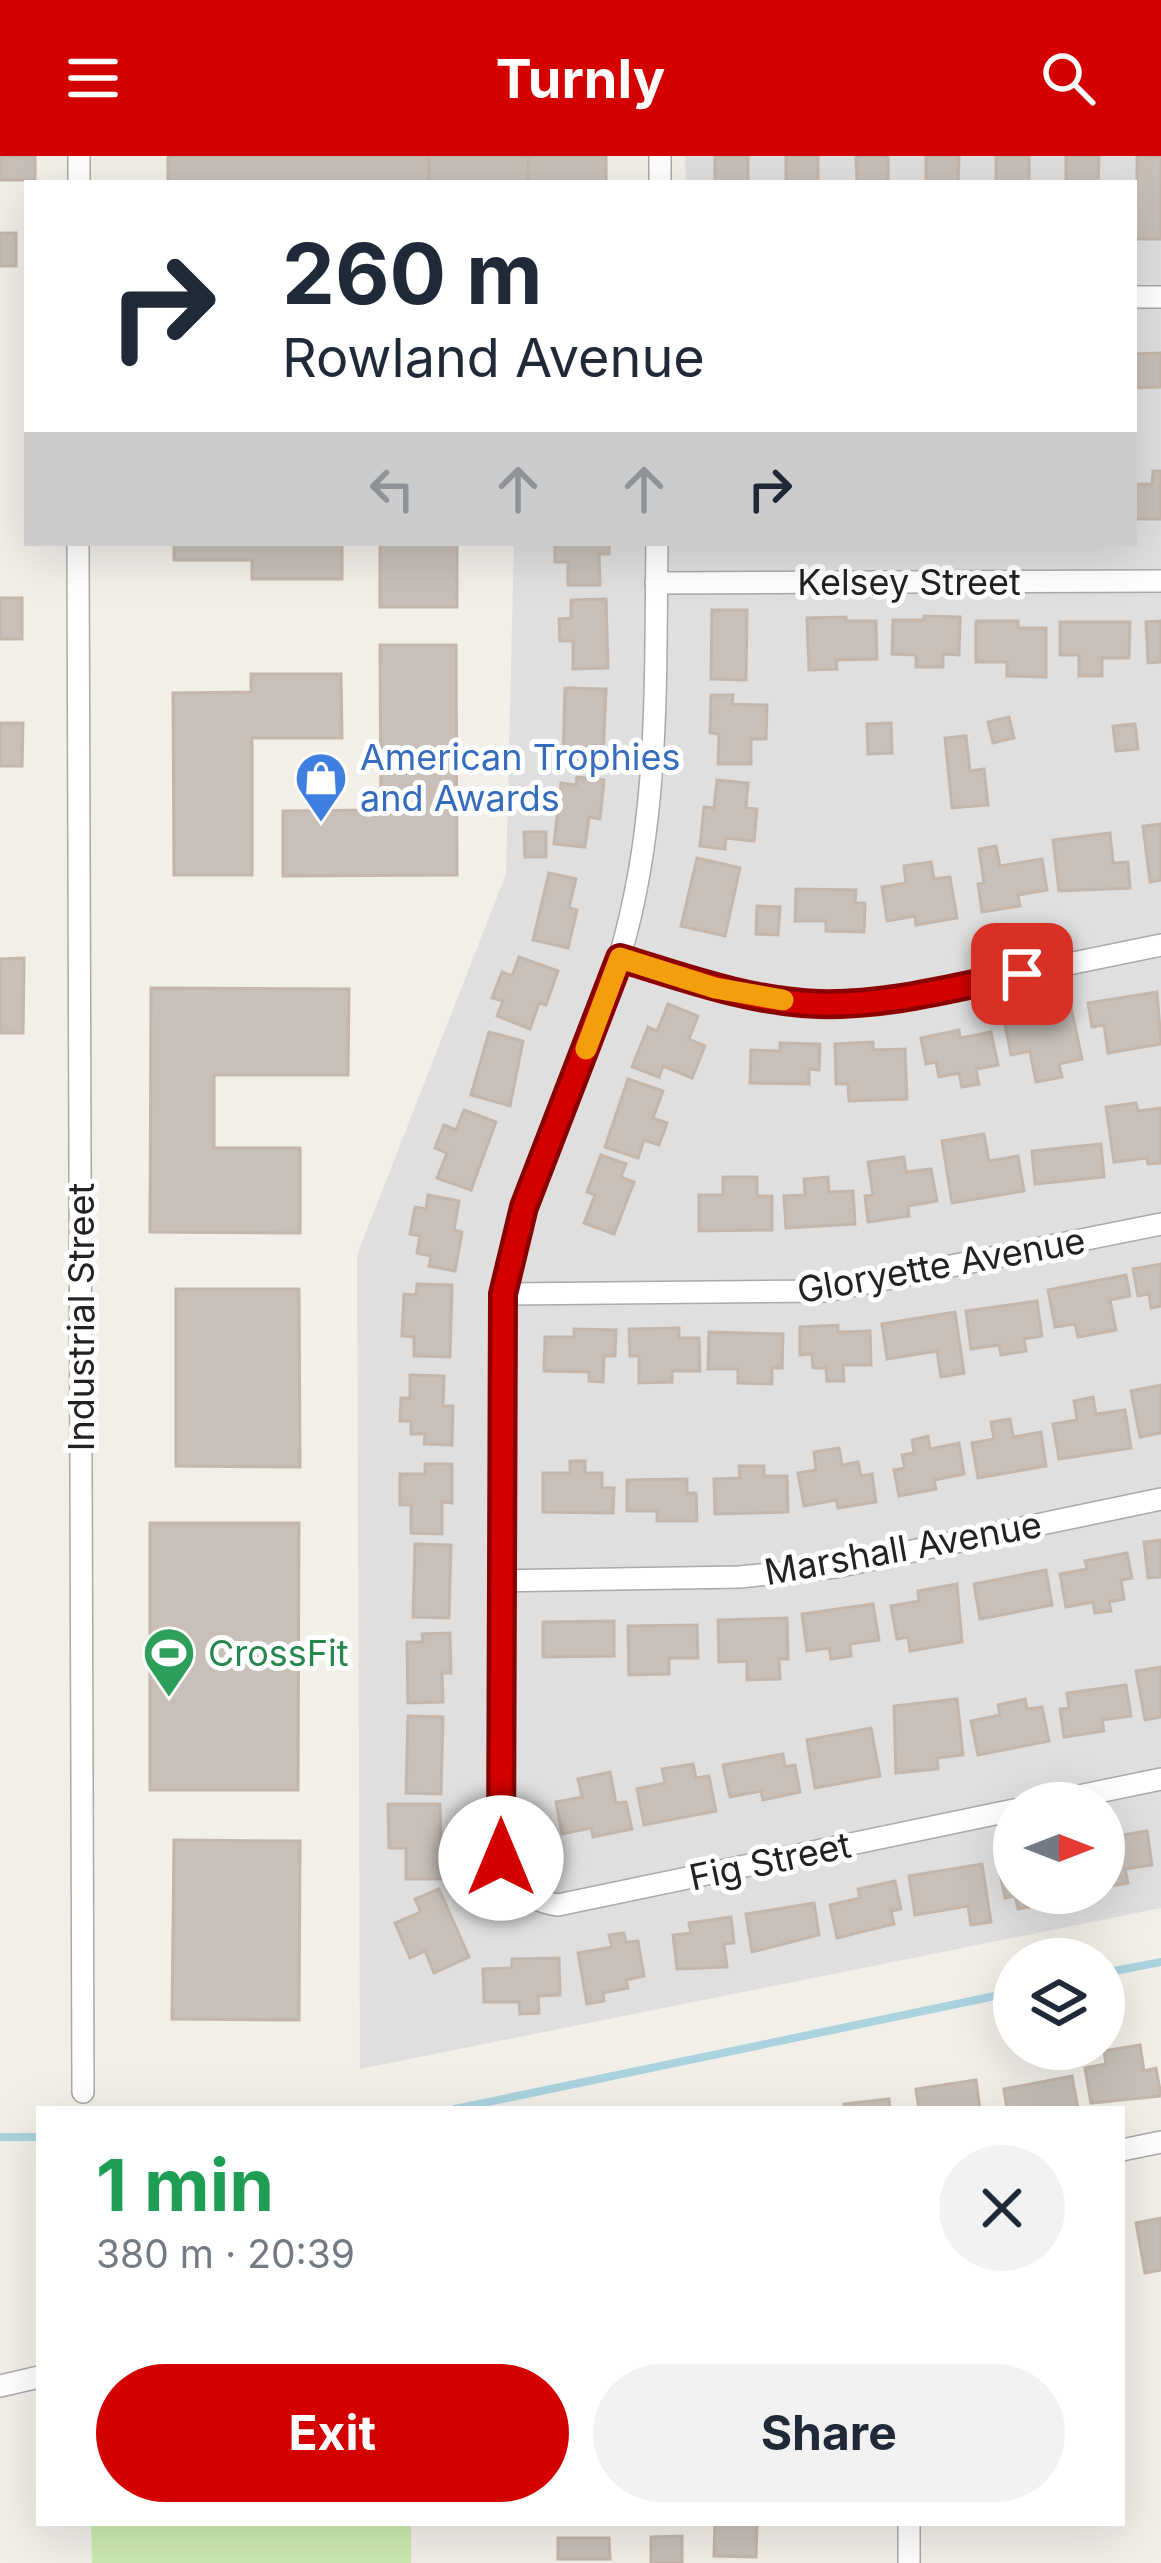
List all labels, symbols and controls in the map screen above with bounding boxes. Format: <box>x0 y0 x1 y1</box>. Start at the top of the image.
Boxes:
icon: menu <box>60 45 126 111</box>
icon: search <box>1035 45 1101 111</box>
text: Turnly <box>496 46 665 111</box>
text: 260 m <box>282 223 543 324</box>
icon: right <box>84 228 240 384</box>
text: Rowland Avenue <box>282 325 705 390</box>
icon: left <box>359 456 425 522</box>
icon: ahead <box>485 456 551 522</box>
icon: ahead <box>611 456 677 522</box>
icon: right <box>737 456 803 522</box>
street label: Kelsey Street <box>797 560 1021 604</box>
place label: American Trophies and Awards <box>360 735 681 820</box>
shop icon: American Trophies and Awards <box>293 750 349 824</box>
pin <box>971 923 1073 1025</box>
icon: arrive <box>989 941 1055 1007</box>
street label: Industrial Street <box>59 1183 103 1451</box>
street label: Gloryette Avenue <box>794 1218 1088 1312</box>
street label: Marshall Avenue <box>761 1502 1045 1594</box>
sports icon: CrossFit <box>141 1625 197 1699</box>
place label: CrossFit <box>208 1631 349 1675</box>
north arrow <box>993 1782 1125 1914</box>
map controls <box>993 1782 1125 2070</box>
position arrow <box>438 1795 564 1921</box>
street label: Fig Street <box>685 1822 855 1900</box>
button: layers <box>993 1938 1125 2070</box>
text: 1 min <box>96 2141 274 2228</box>
button: close <box>939 2145 1065 2271</box>
text: 380 m · 20:39 <box>96 2230 355 2277</box>
button: Exit <box>96 2364 569 2502</box>
button: Share <box>593 2364 1065 2502</box>

